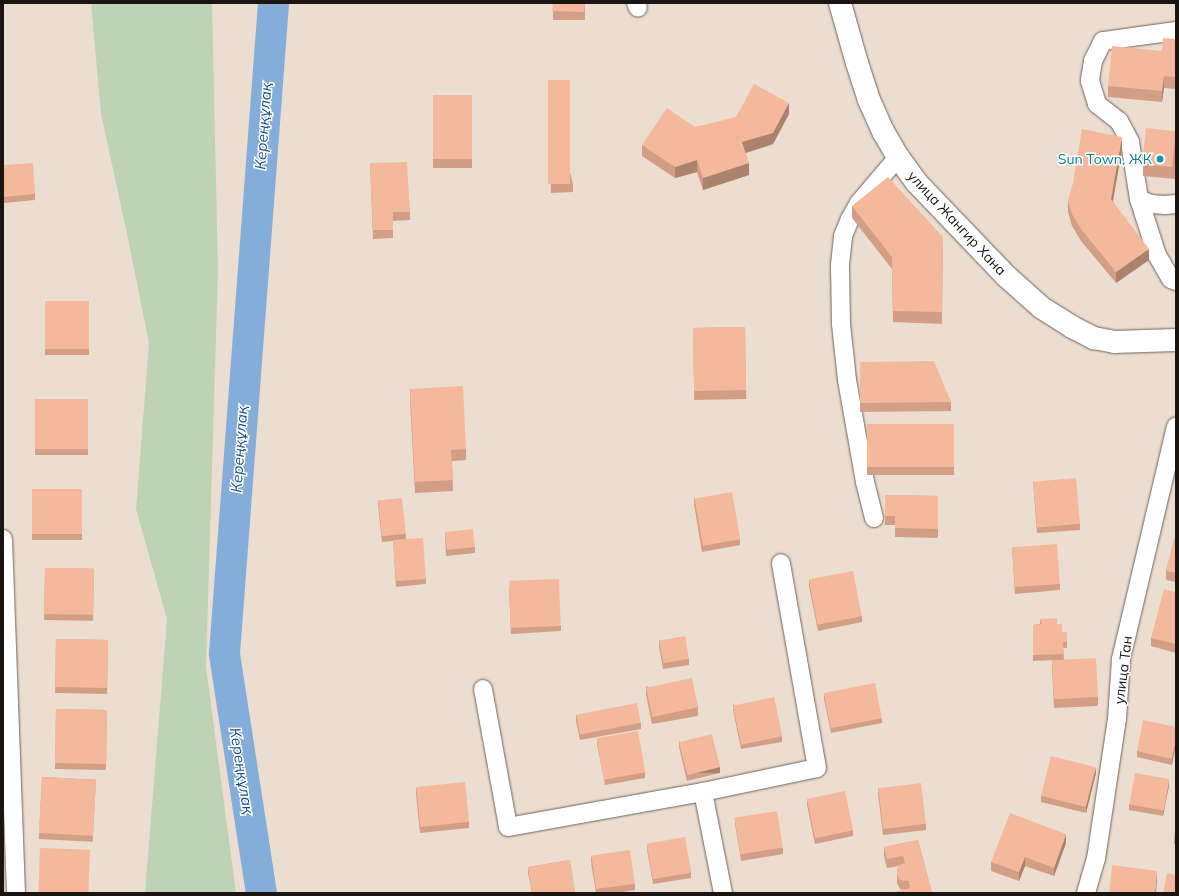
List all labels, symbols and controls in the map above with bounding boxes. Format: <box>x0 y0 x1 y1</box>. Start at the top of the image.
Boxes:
water label: Кереңқұлақ <box>251 82 275 170</box>
place label: Sun Town, ЖК <box>1058 151 1152 167</box>
marker: Sun Town, ЖК <box>1155 154 1165 164</box>
street label: улица Жангир Хана <box>904 167 1010 279</box>
water label: Кереңқұлақ <box>227 405 251 493</box>
street label: улица Тан <box>1110 635 1136 705</box>
water label: Кереңқұлақ <box>226 726 258 816</box>

